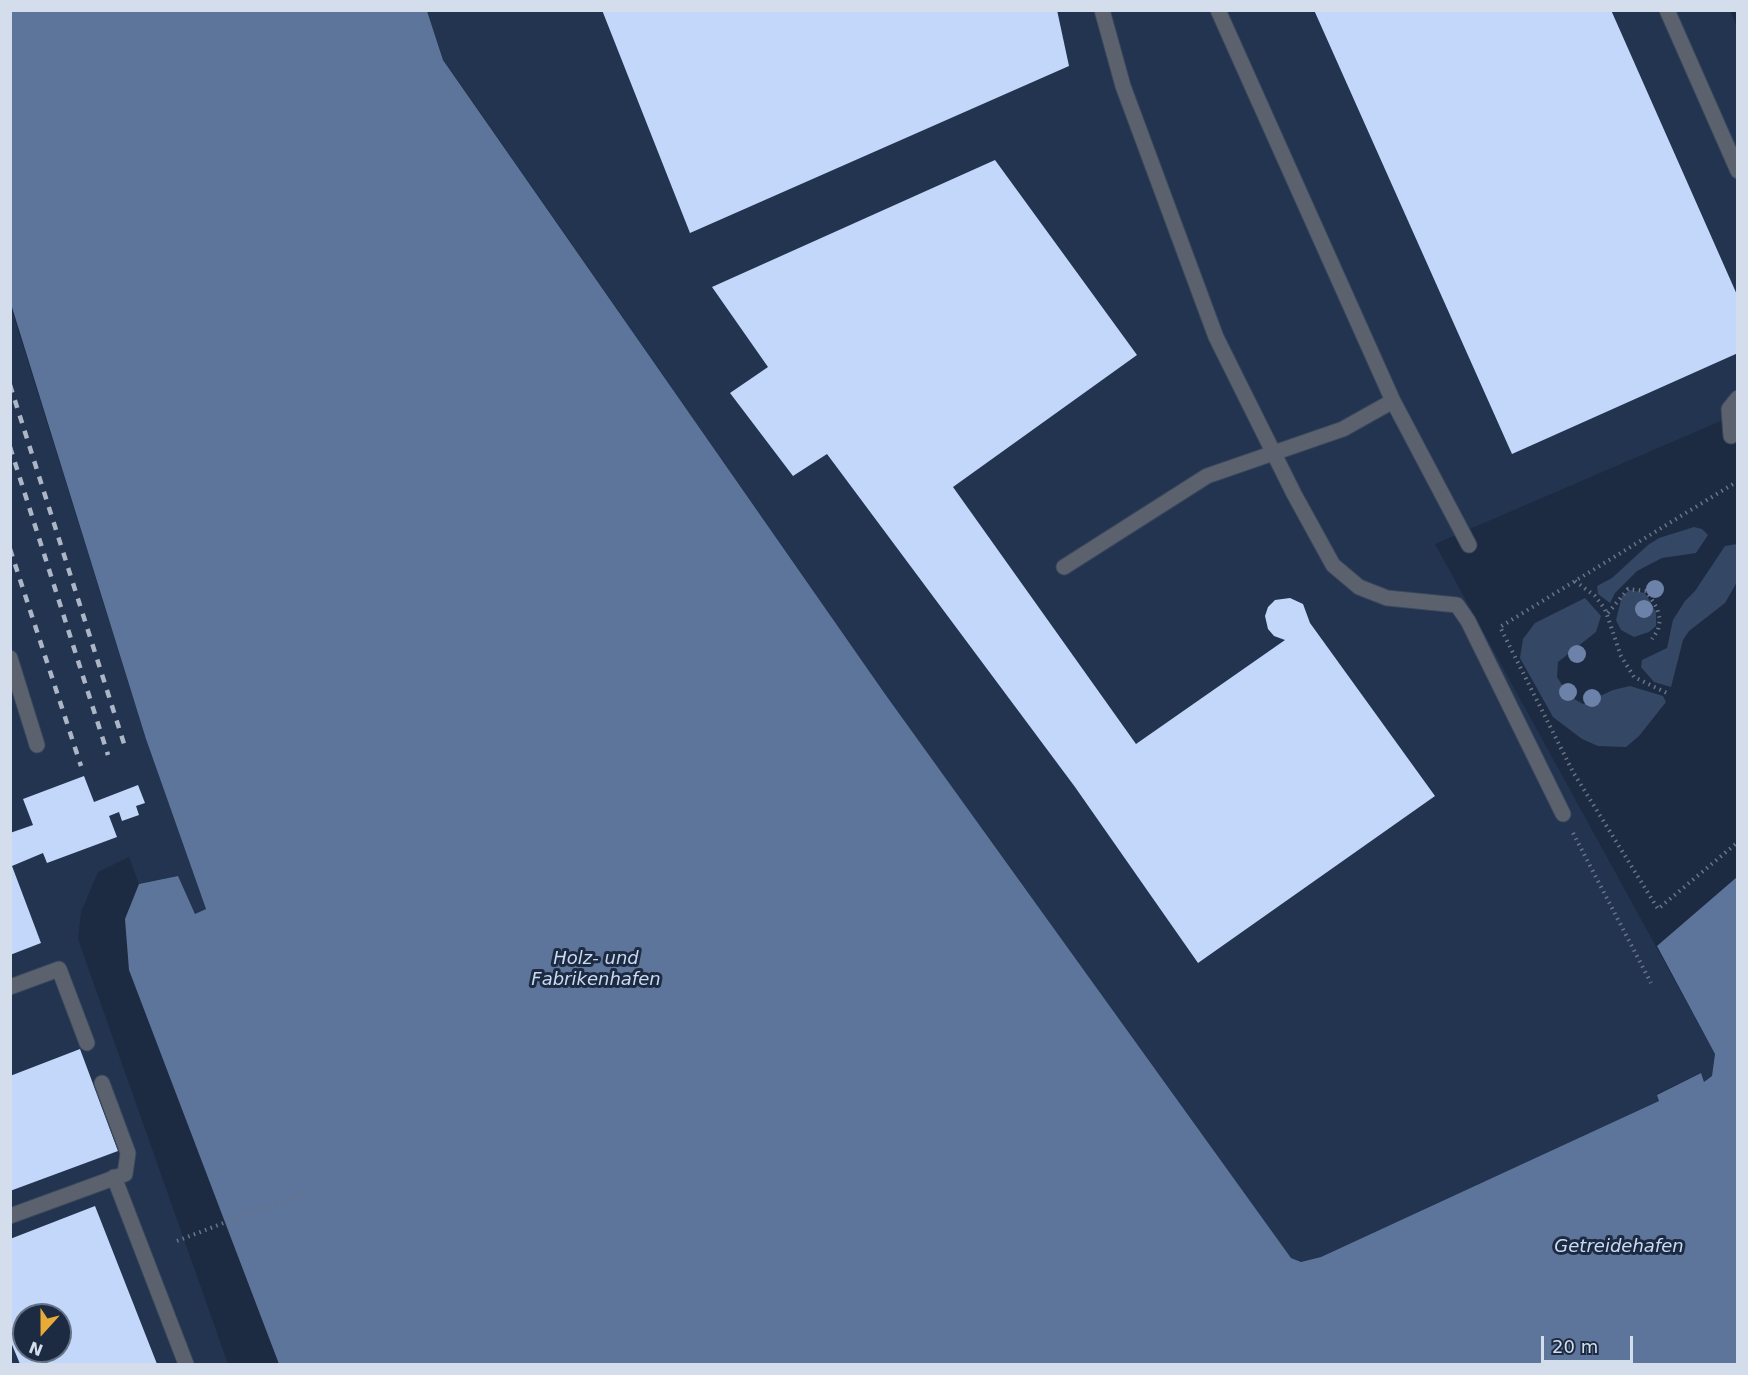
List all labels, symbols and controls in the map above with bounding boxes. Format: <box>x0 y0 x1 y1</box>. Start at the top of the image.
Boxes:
water label: Holz- und Fabrikenhafen <box>531 948 661 990</box>
water label: Getreidehafen <box>1554 1236 1684 1258</box>
north arrow <box>12 1303 72 1363</box>
scale bar <box>1544 1324 1636 1362</box>
text: 20 m <box>1552 1336 1598 1357</box>
text: N <box>26 1337 46 1360</box>

